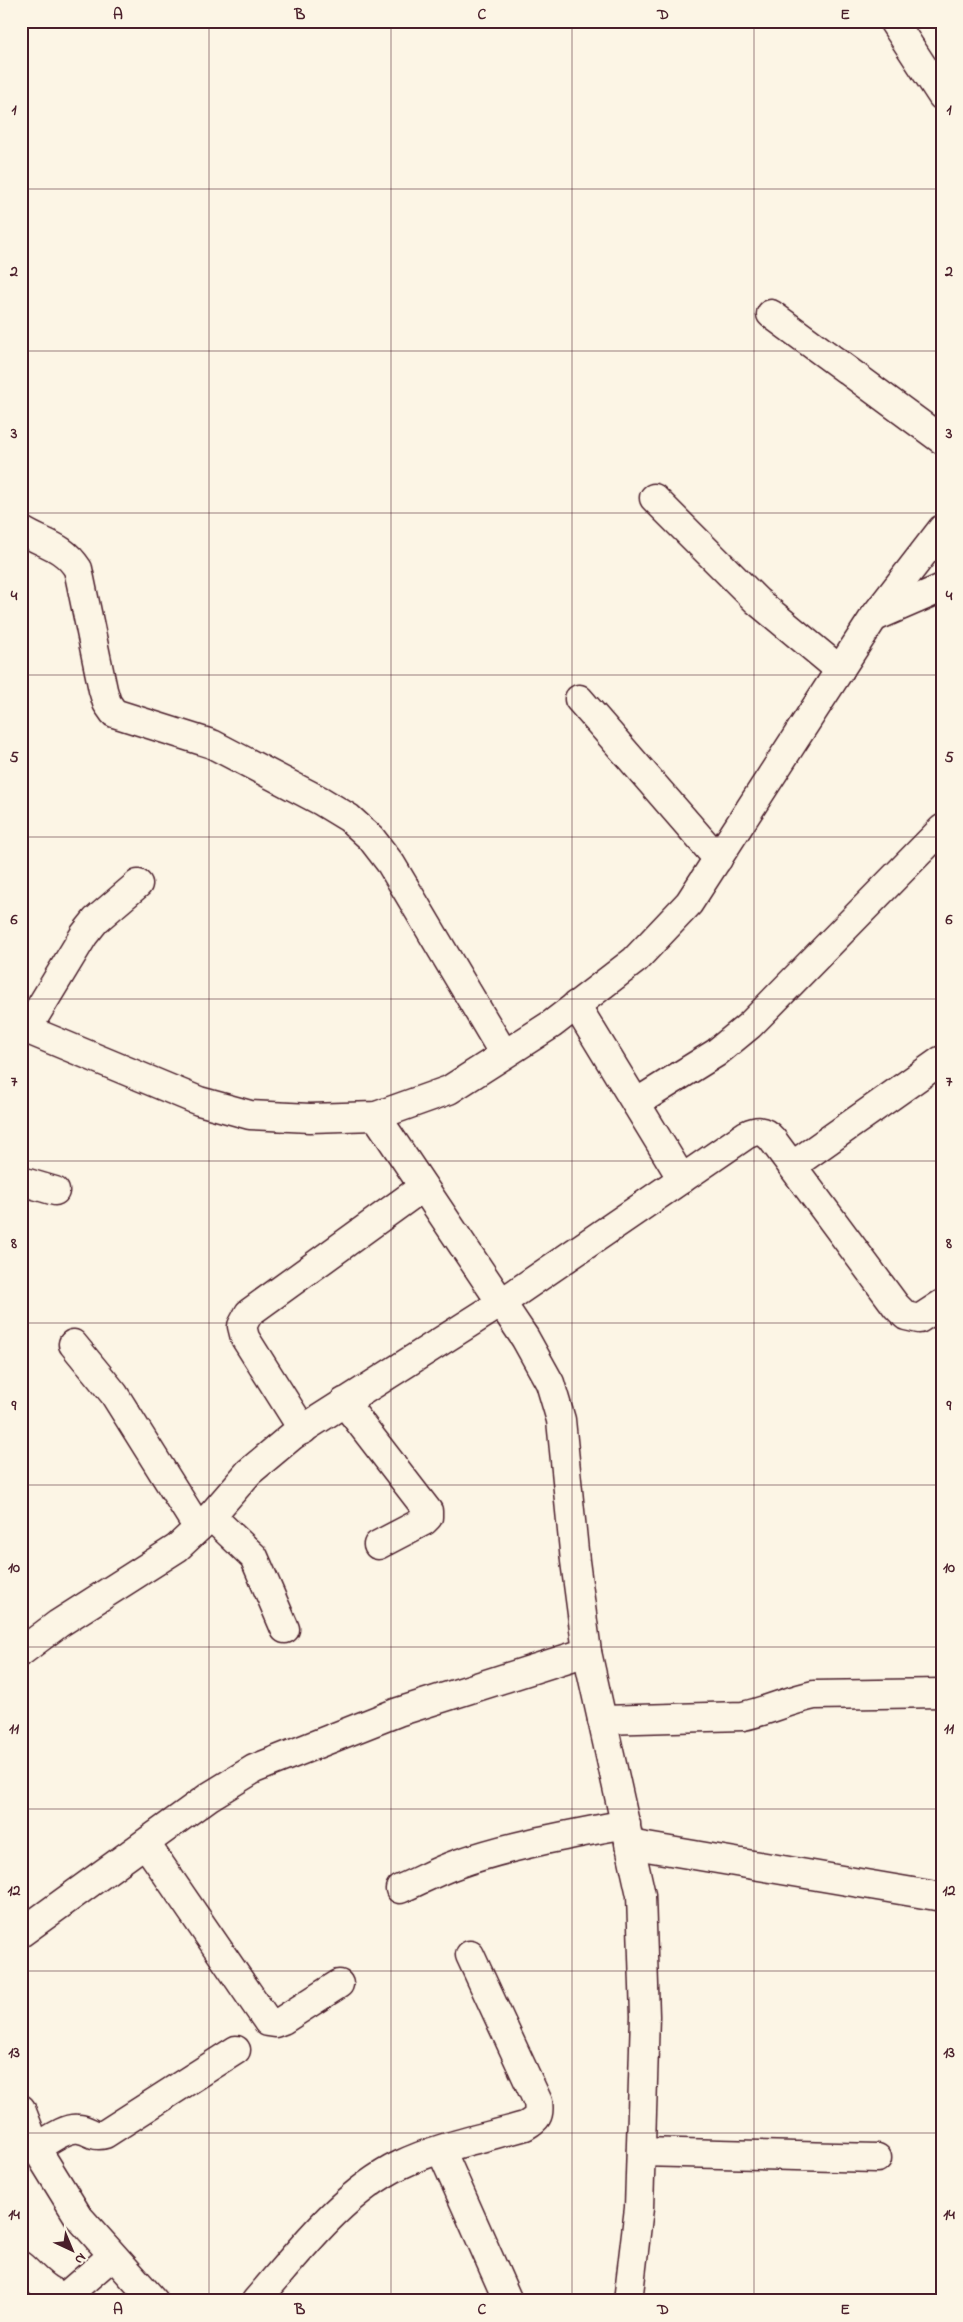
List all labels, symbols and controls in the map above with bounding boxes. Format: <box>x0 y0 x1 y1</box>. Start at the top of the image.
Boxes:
text: A <box>113 3 123 27</box>
text: B <box>294 3 306 27</box>
text: C <box>478 3 487 27</box>
text: D <box>656 3 669 27</box>
text: E <box>840 3 850 27</box>
text: 1 <box>11 98 17 122</box>
text: 1 <box>946 98 952 122</box>
text: 2 <box>9 260 18 284</box>
text: 2 <box>944 260 953 284</box>
text: 3 <box>10 422 18 446</box>
text: 3 <box>945 422 953 446</box>
text: 4 <box>10 584 18 608</box>
text: 4 <box>945 584 953 608</box>
text: 5 <box>9 746 19 770</box>
text: 5 <box>944 746 954 770</box>
text: 6 <box>9 908 18 932</box>
text: 6 <box>944 908 953 932</box>
text: 7 <box>11 1070 18 1094</box>
text: 7 <box>946 1070 953 1094</box>
text: 8 <box>10 1232 17 1256</box>
text: 8 <box>945 1232 952 1256</box>
text: 9 <box>11 1394 17 1418</box>
text: 9 <box>946 1394 952 1418</box>
text: 10 <box>8 1556 20 1580</box>
text: 10 <box>943 1556 955 1580</box>
text: 11 <box>9 1717 20 1741</box>
text: 11 <box>944 1717 955 1741</box>
text: 12 <box>7 1879 21 1903</box>
text: 12 <box>942 1879 956 1903</box>
text: 13 <box>8 2041 20 2065</box>
text: 13 <box>943 2041 955 2065</box>
text: 14 <box>8 2203 20 2227</box>
text: 14 <box>943 2203 955 2227</box>
north arrow <box>48 2224 98 2274</box>
text: N <box>69 2247 91 2269</box>
text: A <box>113 2298 123 2322</box>
text: B <box>294 2298 306 2322</box>
text: C <box>478 2298 487 2322</box>
text: D <box>656 2298 669 2322</box>
text: E <box>840 2298 850 2322</box>

